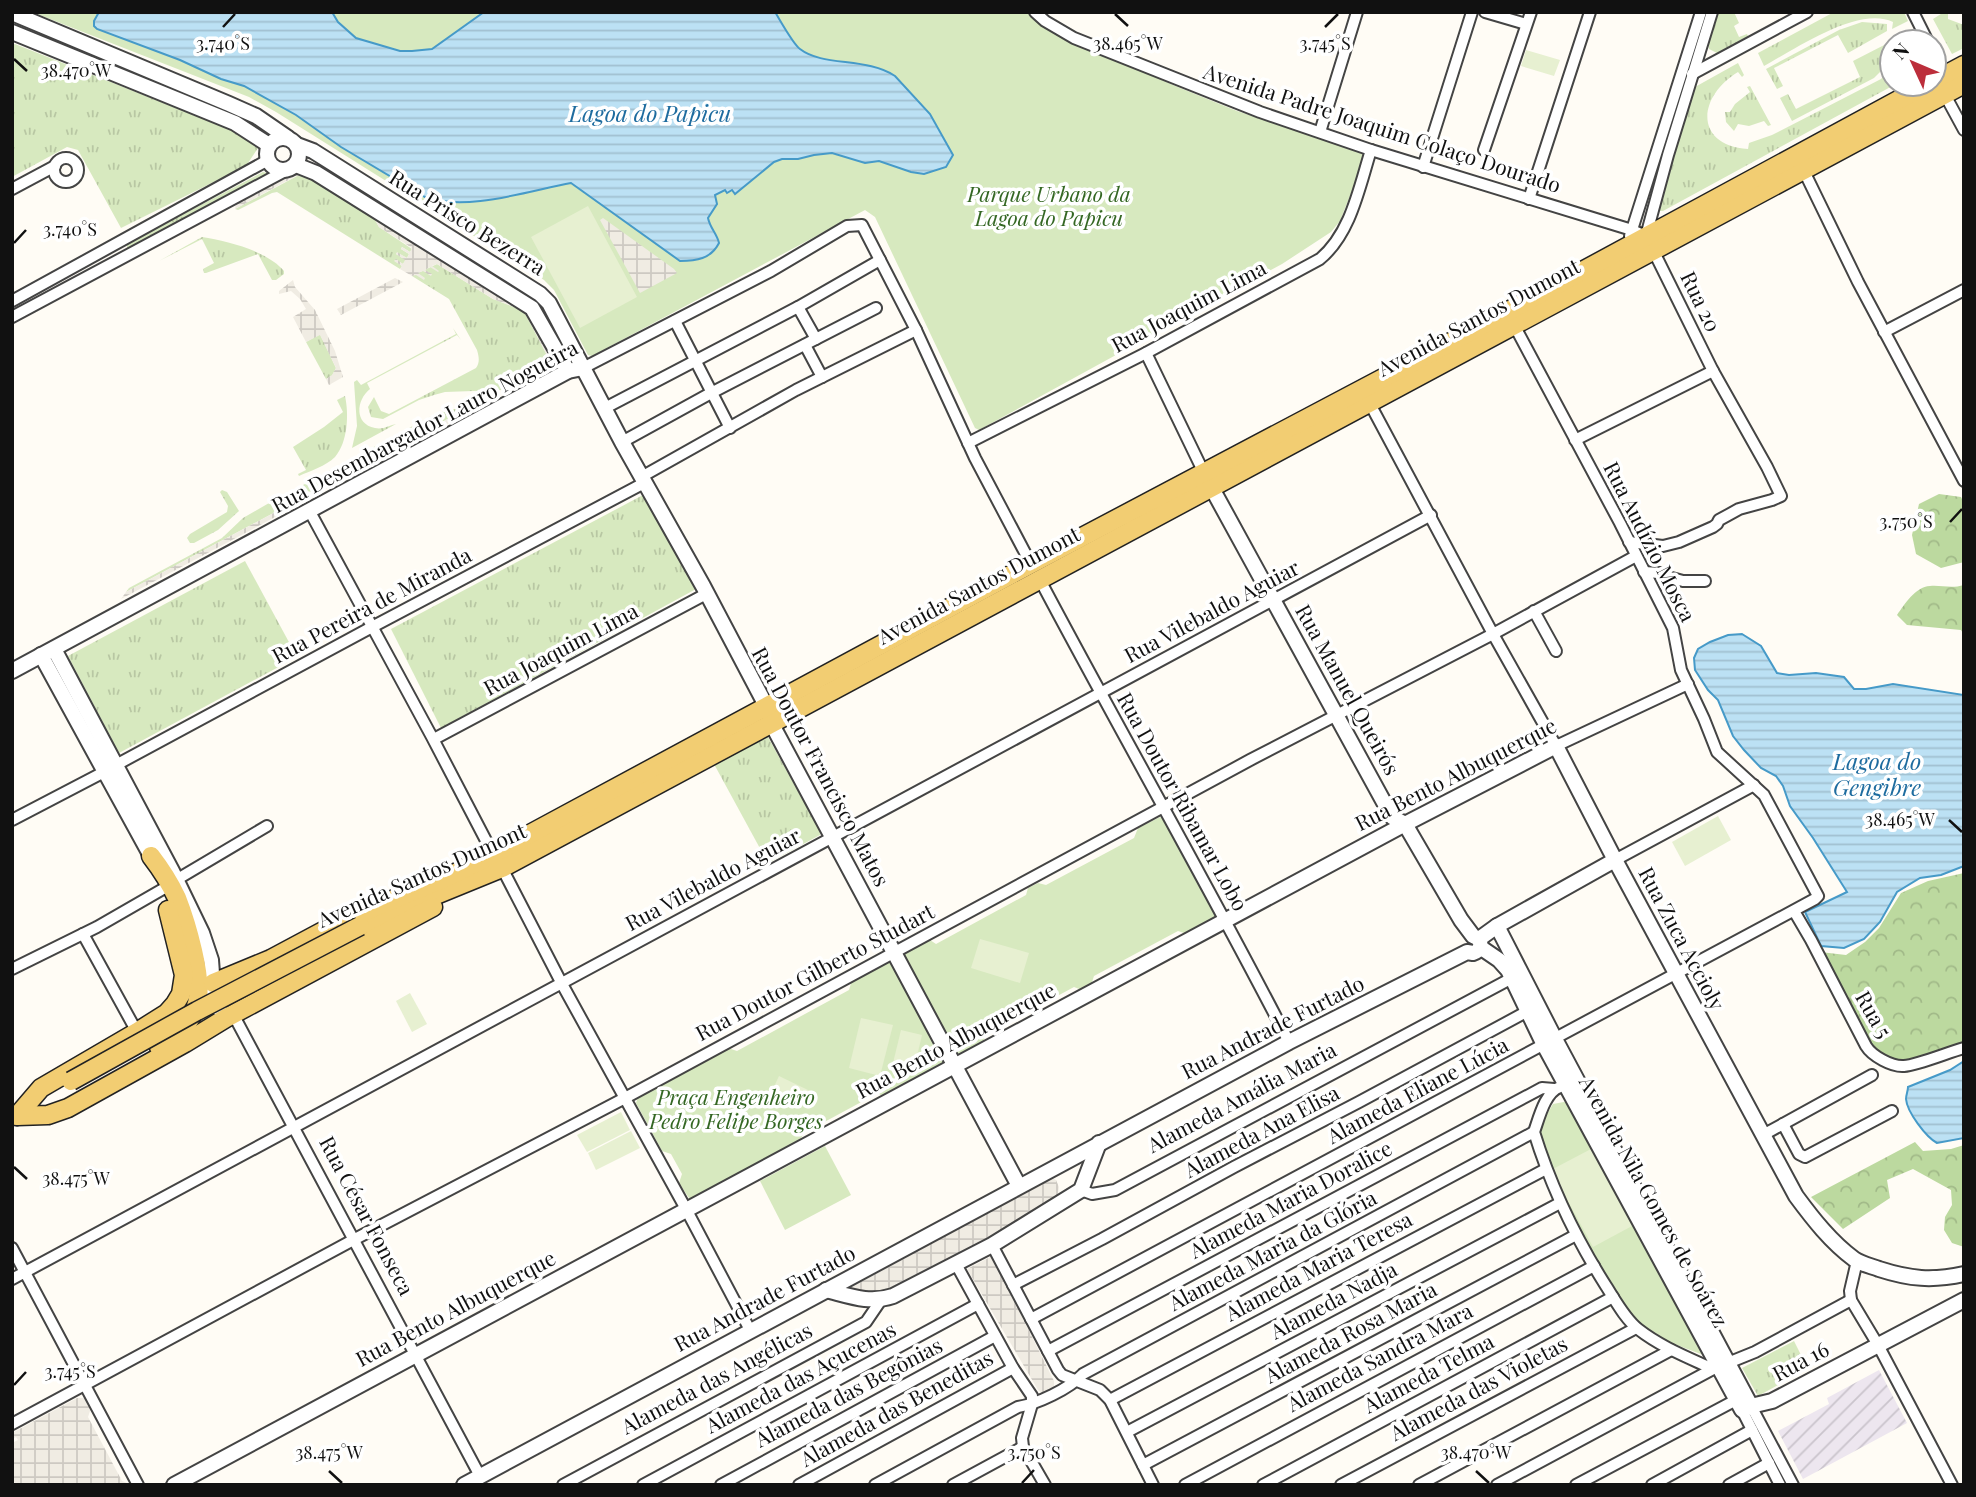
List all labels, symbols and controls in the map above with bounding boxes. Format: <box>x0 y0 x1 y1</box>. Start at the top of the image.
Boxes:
north arrow <box>1878 28 1948 98</box>
text: 3.740°S <box>196 31 250 55</box>
text: 38.465°W <box>1093 31 1164 55</box>
text: 3.745°S <box>1299 31 1351 55</box>
text: N <box>1886 36 1914 64</box>
street label: Avenida Padre Joaquim Colaço Dourado <box>1200 56 1565 198</box>
text: 38.470°W <box>41 58 112 82</box>
water label: Lagoa do Papicu <box>568 97 731 128</box>
street label: Rua Prisco Bezerra <box>385 162 552 281</box>
park label: Parque Urbano da Lagoa do Papicu <box>966 179 1131 231</box>
text: 3.740°S <box>43 217 97 241</box>
street label: Avenida Santos Dumont <box>1371 251 1585 382</box>
street label: Rua Joaquim Lima <box>1106 252 1271 358</box>
street label: Rua 20 <box>1675 266 1728 336</box>
street label: Rua Desembargador Lauro Nogueira <box>266 332 583 518</box>
street label: Rua Audízio Mosca <box>1598 456 1703 626</box>
text: 3.750°S <box>1879 509 1933 533</box>
street label: Avenida Santos Dumont <box>871 519 1085 650</box>
street label: Rua Pereira de Miranda <box>267 540 476 669</box>
street label: Rua Vilebaldo Aguiar <box>1119 552 1304 668</box>
street label: Rua Joaquim Lima <box>478 595 643 701</box>
street label: Rua Manuel Queirós <box>1290 599 1407 779</box>
street label: Rua Doutor Francisco Matos <box>747 642 897 891</box>
street label: Rua Doutor Ribamar Lobo <box>1112 687 1256 915</box>
street label: Rua Bento Albuquerque <box>1350 710 1561 836</box>
water label: Lagoa do Gengibre <box>1832 745 1921 802</box>
text: 38.465°W <box>1865 807 1936 831</box>
street label: Avenida Santos Dumont <box>311 815 530 933</box>
street label: Rua Vilebaldo Aguiar <box>620 820 805 936</box>
street label: Rua Zuca Accioly <box>1633 862 1732 1015</box>
street label: Rua Doutor Gilberto Studart <box>690 896 939 1046</box>
street label: Rua Andrade Furtado <box>1176 968 1368 1084</box>
street label: Rua Bento Albuquerque <box>850 975 1060 1104</box>
street label: Rua 5 <box>1850 985 1899 1043</box>
street label: Alameda Eliane Lúcia <box>1321 1029 1513 1149</box>
street label: Alameda Amália Maria <box>1141 1034 1341 1158</box>
street label: Avenida Nila Gomes de Soárez <box>1573 1069 1736 1332</box>
street label: Alameda Ana Elisa <box>1178 1077 1344 1183</box>
park label: Praça Engenheiro Pedro Felipe Borges <box>648 1082 823 1134</box>
street label: Rua César Fonseca <box>314 1131 422 1300</box>
street label: Alameda Maria Doralice <box>1183 1133 1396 1264</box>
text: 38.475°W <box>42 1166 110 1190</box>
street label: Alameda Maria da Glória <box>1162 1182 1381 1316</box>
street label: Alameda Maria Teresa <box>1219 1204 1417 1327</box>
street label: Rua Andrade Furtado <box>669 1238 860 1357</box>
street label: Rua Bento Albuquerque <box>350 1243 560 1372</box>
street label: Alameda Nadja <box>1264 1254 1402 1345</box>
street label: Alameda Rosa Maria <box>1258 1274 1441 1389</box>
street label: Alameda Sandra Mara <box>1280 1295 1477 1418</box>
street label: Alameda das Açucenas <box>699 1314 900 1439</box>
street label: Alameda das Angélicas <box>615 1315 816 1440</box>
street label: Alameda Telma <box>1357 1326 1499 1419</box>
street label: Alameda das Violetas <box>1384 1329 1572 1446</box>
street label: Alameda das Begônias <box>749 1330 947 1453</box>
street label: Rua 16 <box>1767 1334 1833 1387</box>
street label: Alameda das Beneditas <box>794 1343 997 1472</box>
text: 3.745°S <box>44 1359 96 1383</box>
text: 38.475°W <box>295 1440 363 1464</box>
text: 3.750°S <box>1007 1440 1061 1464</box>
text: 38.470°W <box>1441 1440 1512 1464</box>

